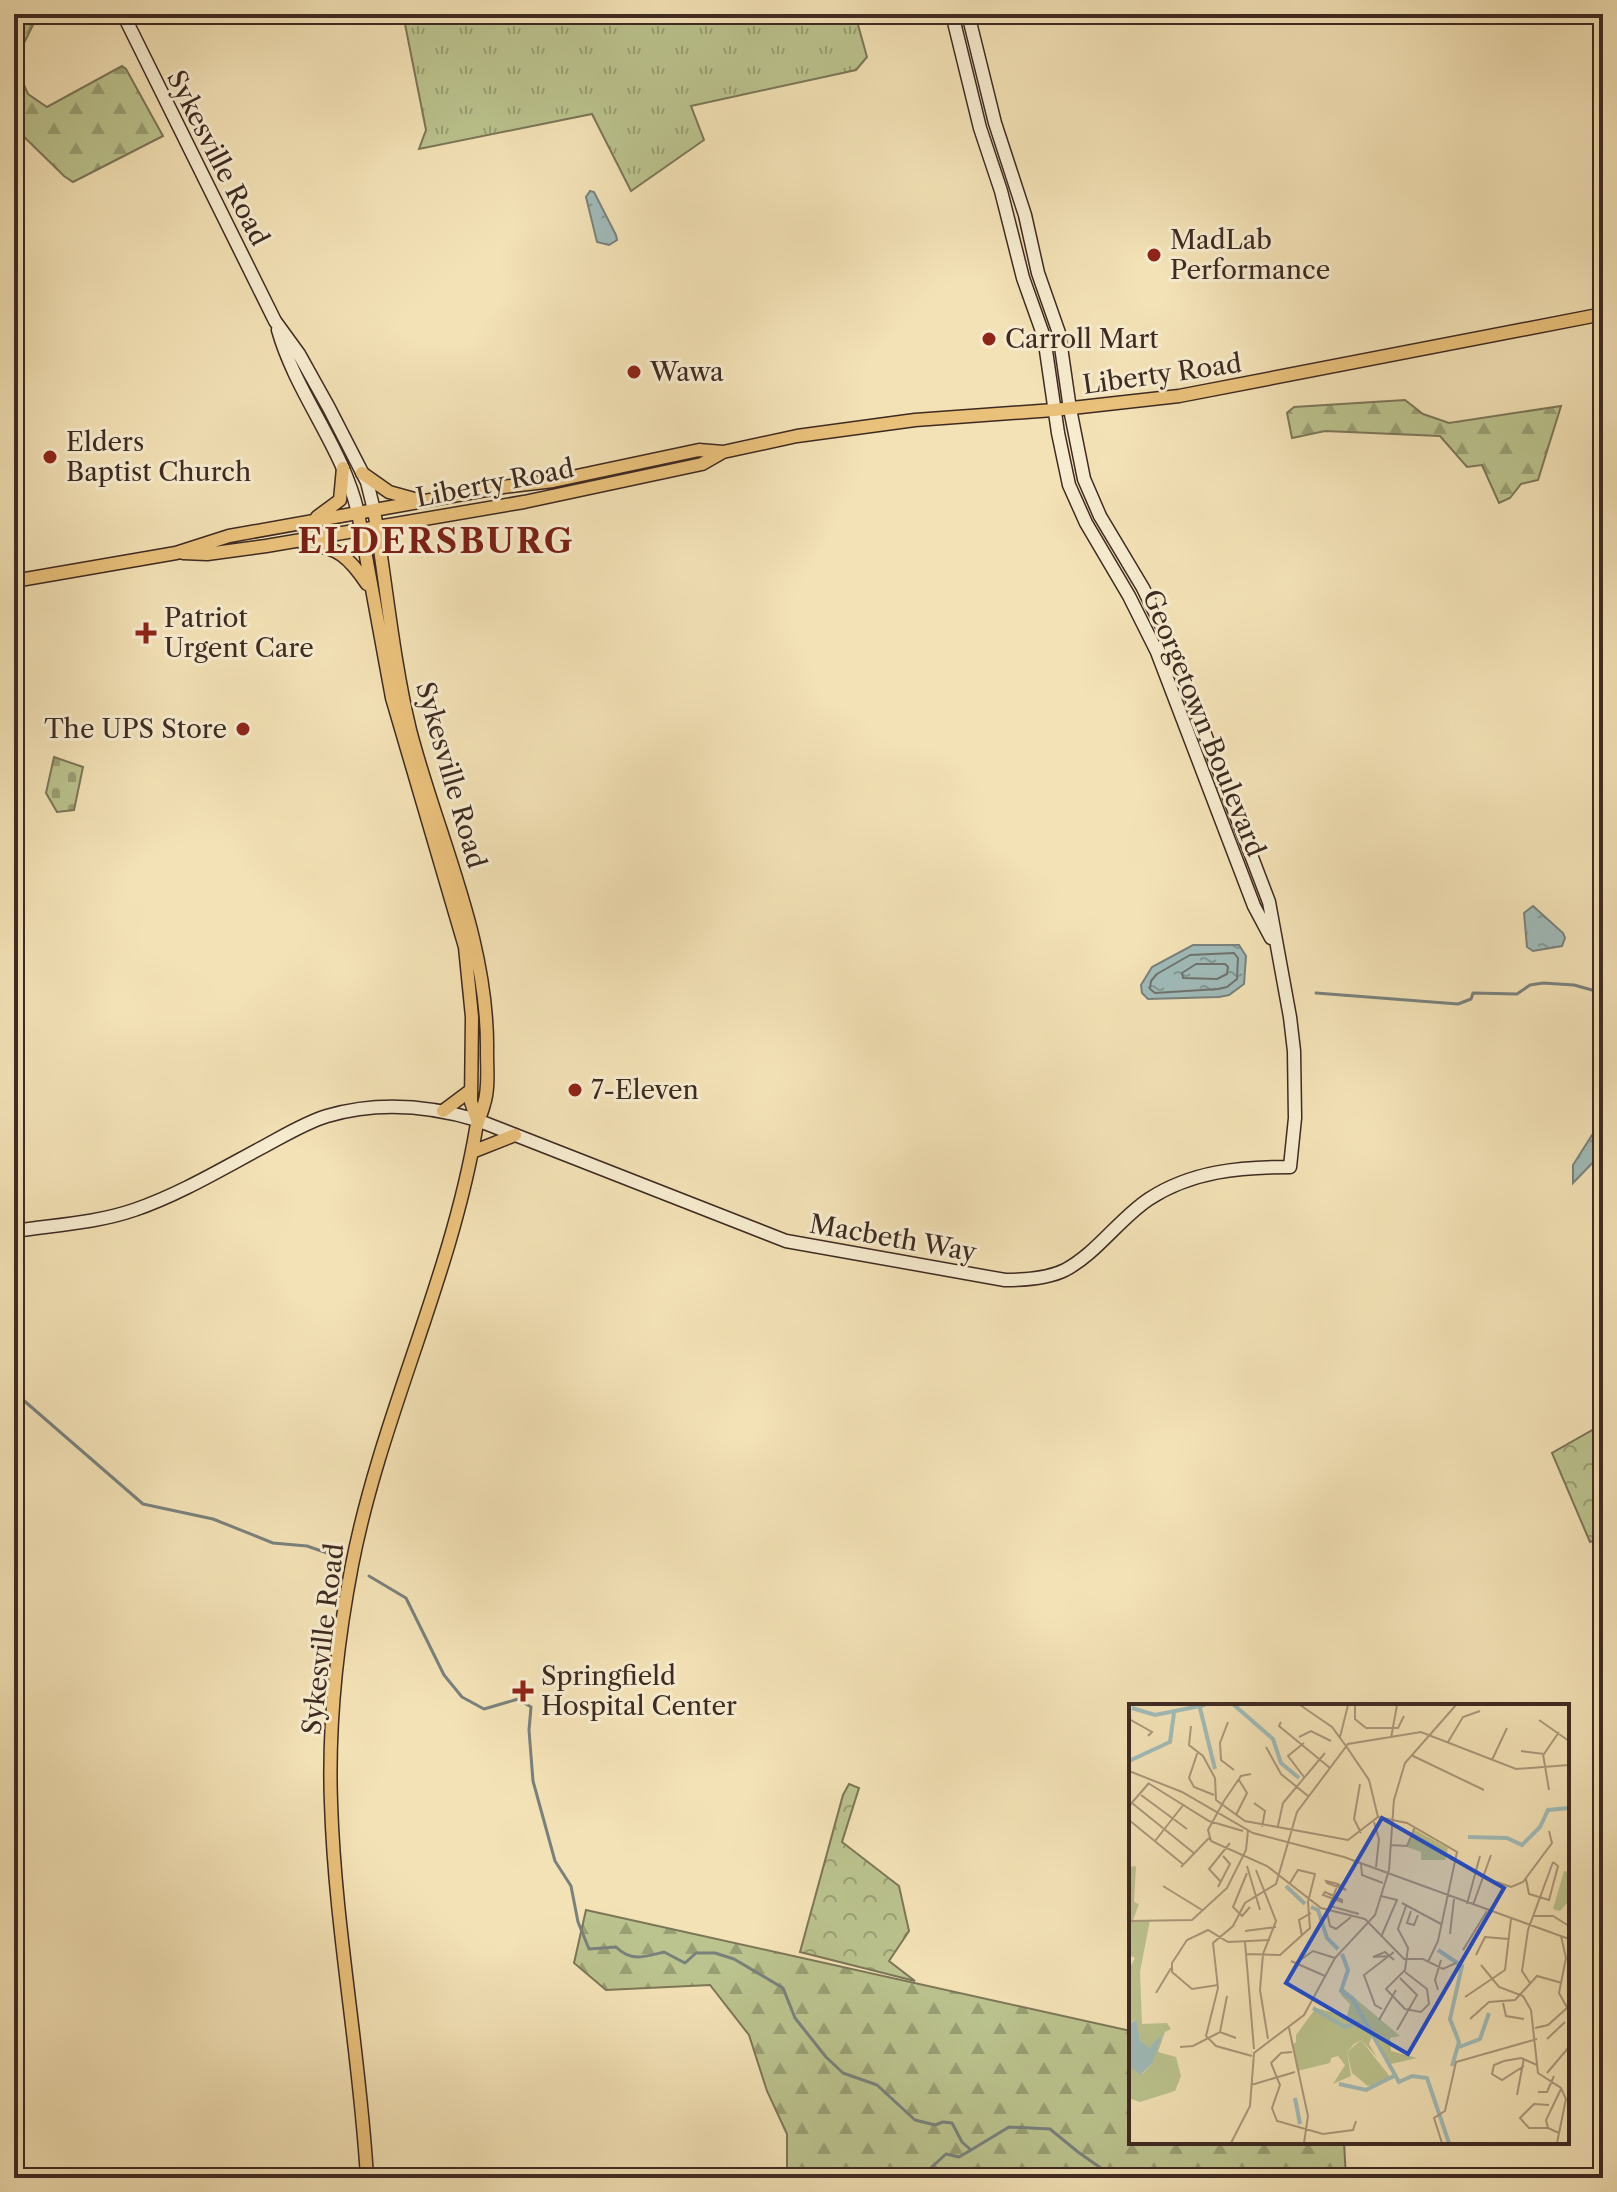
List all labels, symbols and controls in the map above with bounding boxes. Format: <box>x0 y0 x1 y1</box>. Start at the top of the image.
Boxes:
street label: Sykesville Road <box>160 65 276 251</box>
place label: MadLab Performance <box>1170 224 1330 286</box>
marker: MadLab Performance <box>1145 246 1163 264</box>
place label: Carroll Mart <box>1005 323 1159 355</box>
marker: Carroll Mart <box>980 330 998 348</box>
street label: Liberty Road <box>1080 347 1244 401</box>
place label: Wawa <box>649 356 724 388</box>
marker: Wawa <box>625 363 643 381</box>
place label: Elders Baptist Church <box>66 426 251 488</box>
marker: Elders Baptist Church <box>41 448 59 466</box>
street label: Liberty Road <box>413 452 577 514</box>
district label: ELDERSBURG <box>297 520 575 562</box>
street label: Georgetown Boulevard <box>1136 585 1272 861</box>
place label: Patriot Urgent Care <box>164 602 314 664</box>
marker: Patriot Urgent Care <box>135 622 157 644</box>
street label: Sykesville Road <box>409 678 493 872</box>
place label: The UPS Store <box>44 713 227 745</box>
marker: The UPS Store <box>234 720 252 738</box>
place label: 7-Eleven <box>591 1074 699 1106</box>
marker: 7-Eleven <box>566 1081 584 1099</box>
street label: Macbeth Way <box>807 1208 979 1268</box>
street label: Sykesville Road <box>295 1541 351 1737</box>
place label: Springfield Hospital Center <box>541 1660 737 1722</box>
marker: Springfield Hospital Center <box>512 1680 534 1702</box>
inset map <box>1129 1704 1569 2144</box>

